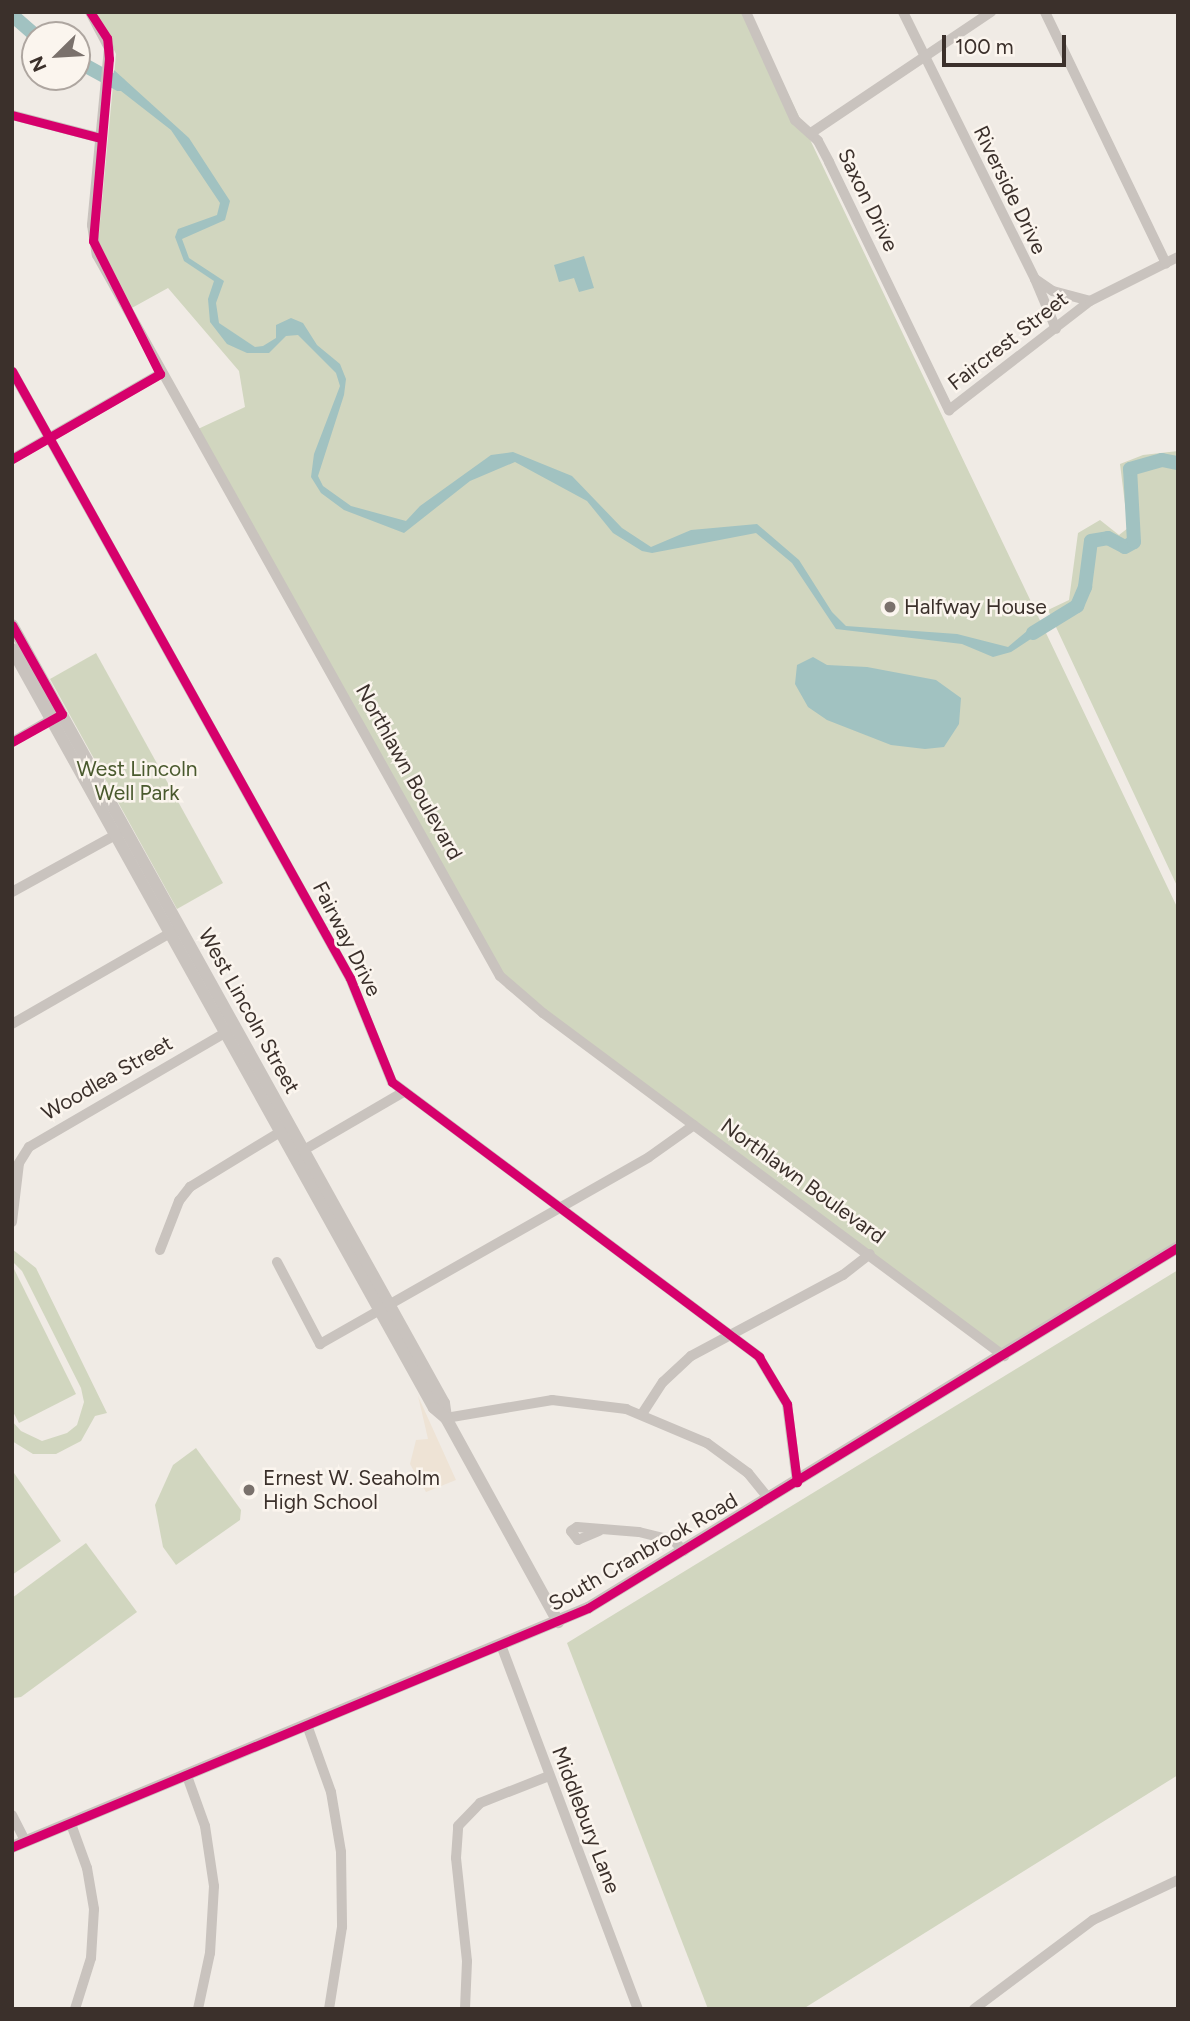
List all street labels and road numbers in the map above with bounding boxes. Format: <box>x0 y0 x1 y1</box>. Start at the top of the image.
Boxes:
street label: Riverside Drive <box>968 122 1052 258</box>
street label: Saxon Drive <box>832 145 904 255</box>
street label: Faircrest Street <box>943 286 1073 396</box>
street label: Northlawn Boulevard <box>350 680 468 864</box>
street label: Fairway Drive <box>307 877 387 1001</box>
street label: West Lincoln Street <box>193 924 305 1098</box>
street label: Woodlea Street <box>37 1030 177 1126</box>
street label: Northlawn Boulevard <box>716 1113 890 1249</box>
street label: South Cranbrook Road <box>544 1488 742 1616</box>
street label: Middlebury Lane <box>546 1743 626 1897</box>

